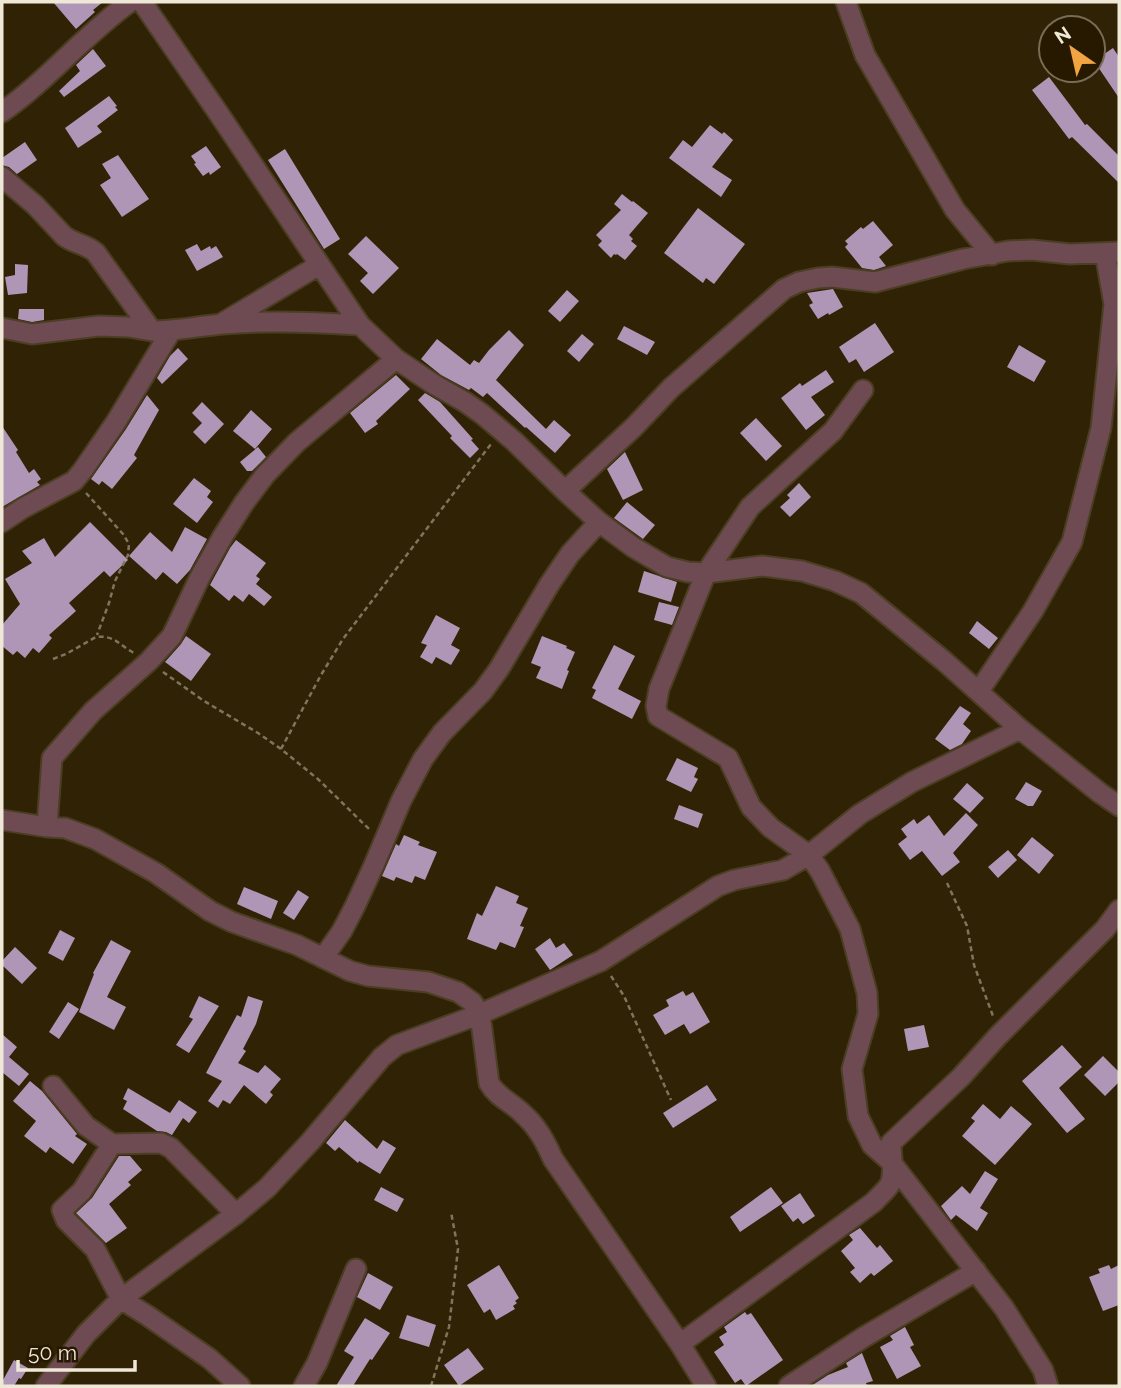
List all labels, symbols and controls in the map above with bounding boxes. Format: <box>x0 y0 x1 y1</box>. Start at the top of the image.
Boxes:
north arrow <box>1037 14 1107 84</box>
text: N <box>1050 22 1075 48</box>
scale bar <box>18 1328 135 1372</box>
text: 50 m <box>28 1340 77 1365</box>

